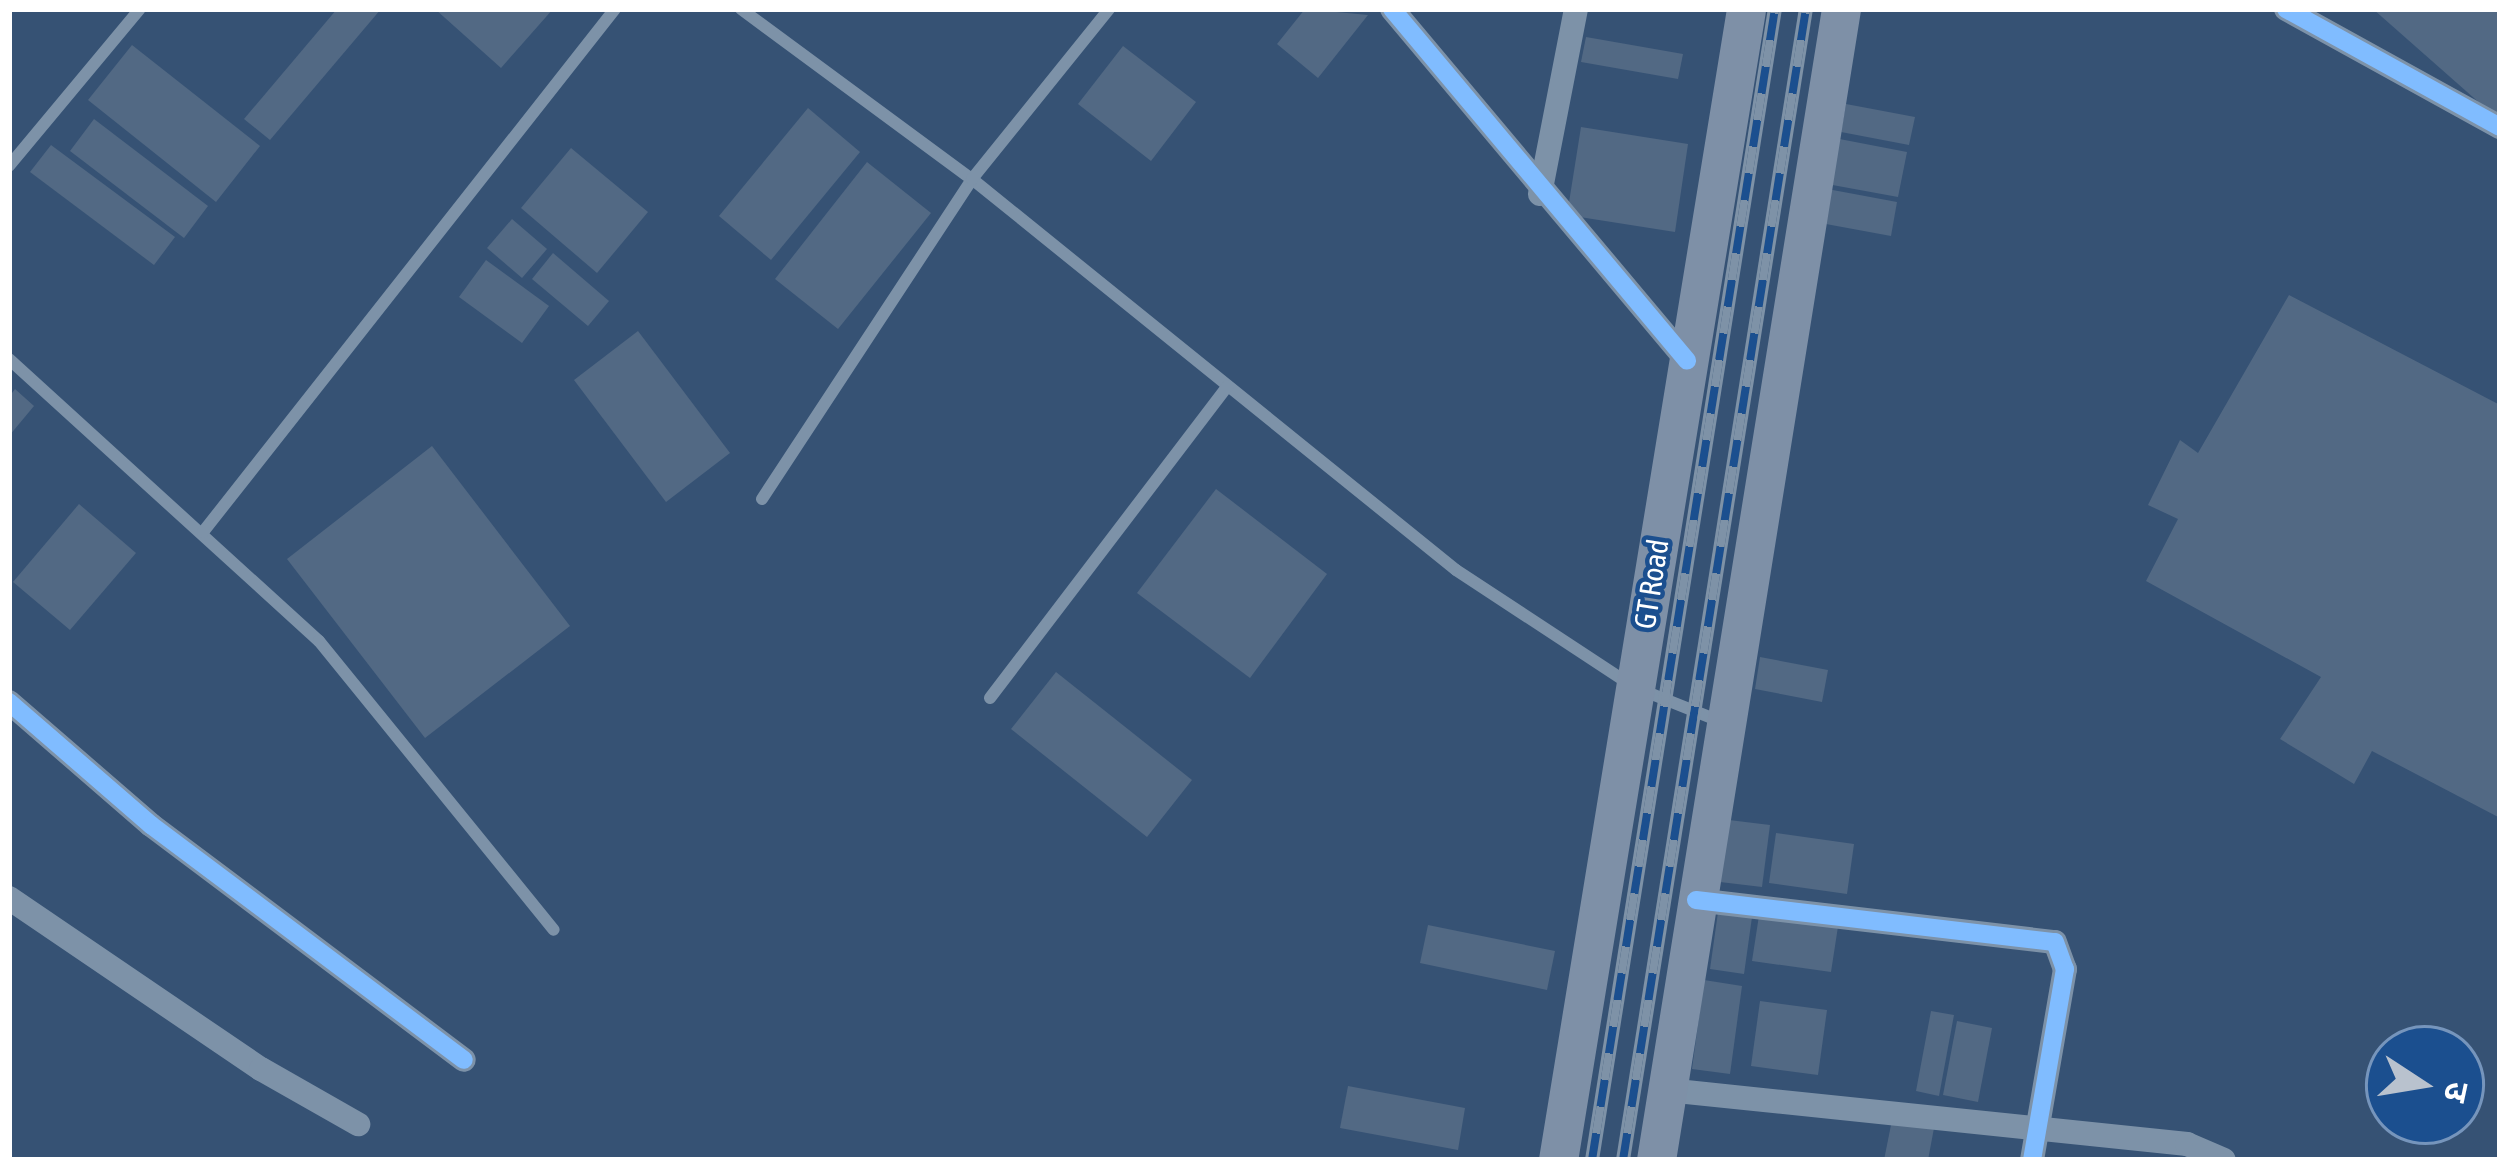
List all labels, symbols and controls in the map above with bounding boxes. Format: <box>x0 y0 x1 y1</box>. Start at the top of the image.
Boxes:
street label: GT Road <box>1626 537 1676 631</box>
north arrow <box>2365 1025 2485 1145</box>
text: उ <box>2437 1078 2478 1105</box>

